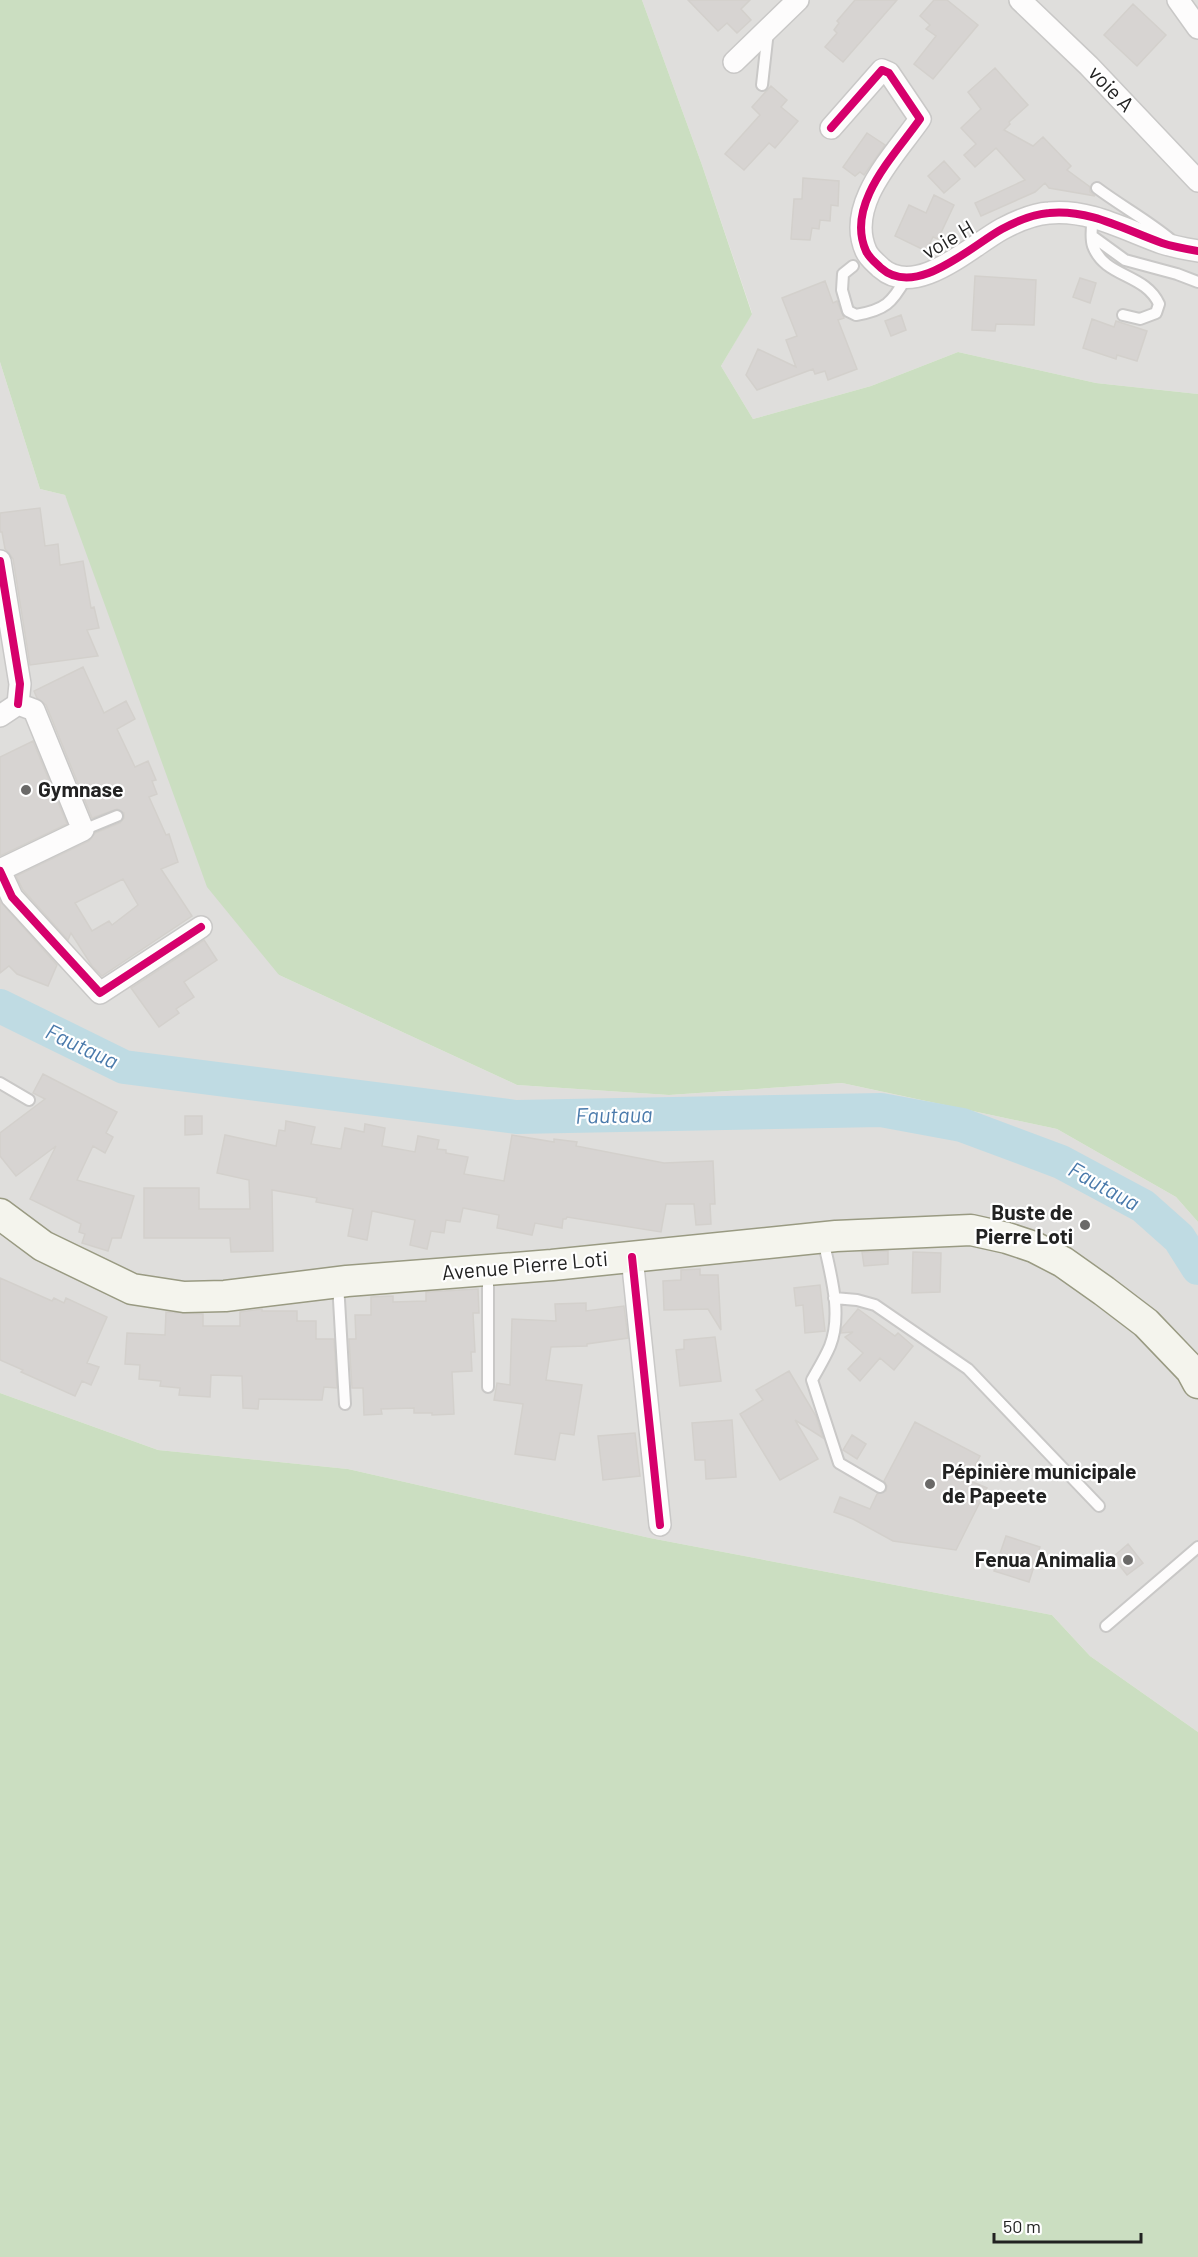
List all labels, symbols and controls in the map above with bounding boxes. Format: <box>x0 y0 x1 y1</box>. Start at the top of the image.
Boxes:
street label: voie A <box>1084 60 1140 116</box>
street label: voie H <box>917 214 978 263</box>
place label: Gymnase <box>38 776 124 801</box>
marker: Gymnase <box>19 783 33 797</box>
water label: Fautaua <box>42 1017 123 1073</box>
water label: Fautaua <box>575 1100 653 1128</box>
water label: Fautaua <box>1064 1155 1145 1215</box>
place label: Buste de Pierre Loti <box>975 1199 1073 1248</box>
marker: Buste de Pierre Loti <box>1078 1218 1092 1232</box>
street label: Avenue Pierre Loti <box>441 1245 609 1284</box>
place label: Pépinière municipale de Papeete <box>942 1458 1136 1507</box>
marker: Pépinière municipale de Papeete <box>923 1477 937 1491</box>
place label: Fenua Animalia <box>975 1546 1116 1571</box>
marker: Fenua Animalia <box>1121 1553 1135 1567</box>
scale bar <box>994 2206 1141 2244</box>
text: 50 m <box>1003 2215 1041 2237</box>

